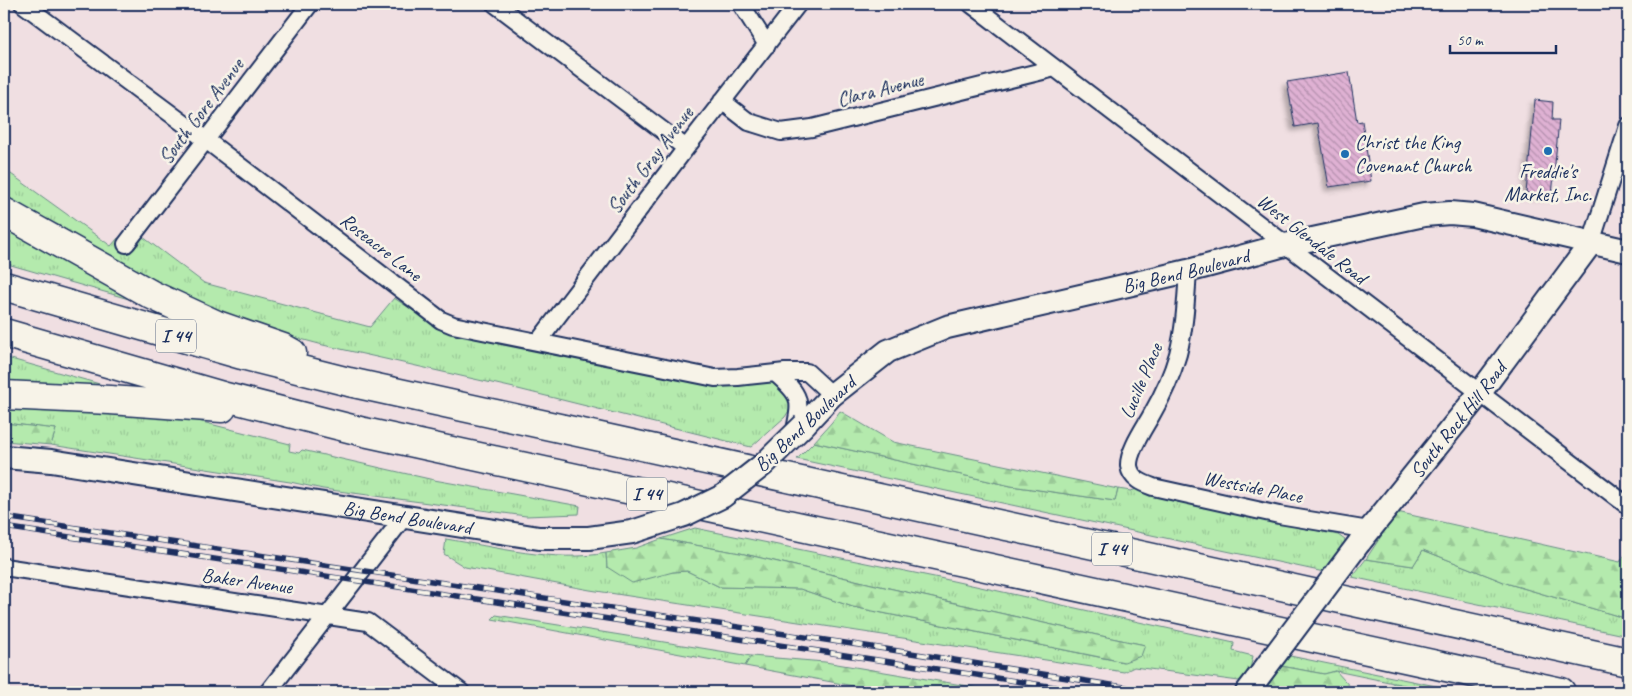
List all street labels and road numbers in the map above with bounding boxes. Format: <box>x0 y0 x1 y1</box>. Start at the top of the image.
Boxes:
street label: South Gore Avenue <box>153 52 250 169</box>
street label: Clara Avenue <box>834 66 927 112</box>
street label: South Gray Avenue <box>602 100 699 218</box>
street label: West Glendale Road <box>1252 188 1374 292</box>
street label: Roseacre Lane <box>335 207 428 288</box>
street label: Big Bend Boulevard <box>1120 242 1255 298</box>
road number: I 44 <box>156 320 196 352</box>
street label: Lucille Place <box>1114 338 1169 422</box>
street label: South Rock Hill Road <box>1404 354 1513 483</box>
street label: Big Bend Boulevard <box>749 369 863 477</box>
street label: Westside Place <box>1202 465 1306 509</box>
road number: I 44 <box>627 478 667 510</box>
street label: Big Bend Boulevard <box>342 495 476 540</box>
road number: I 44 <box>1092 532 1132 566</box>
street label: Baker Avenue <box>200 562 295 600</box>

